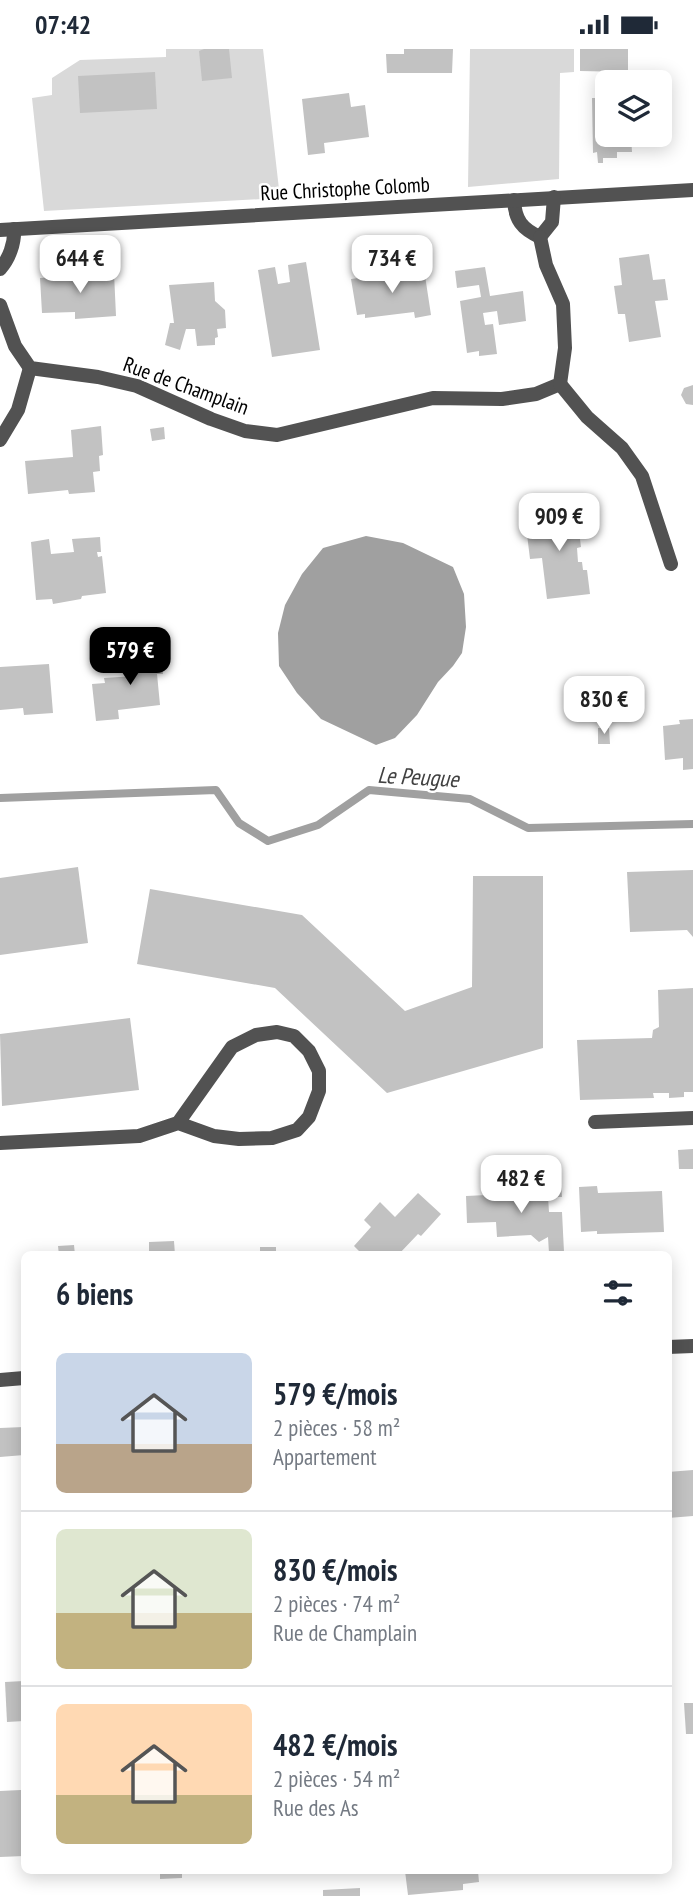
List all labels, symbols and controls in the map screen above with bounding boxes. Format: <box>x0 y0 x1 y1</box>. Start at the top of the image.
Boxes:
text: 07:42 <box>35 8 91 41</box>
map controls <box>595 70 672 147</box>
button: layers <box>595 70 672 147</box>
street label: Rue Christophe Colomb <box>260 171 430 206</box>
pin: 644 € <box>31 236 129 295</box>
pin: 734 € <box>343 236 441 295</box>
text: 644 € <box>56 243 104 272</box>
text: 734 € <box>368 243 416 272</box>
street label: Rue de Champlain <box>120 350 253 421</box>
pin: 909 € <box>510 493 608 553</box>
text: 909 € <box>535 501 583 530</box>
pin: 579 € <box>81 627 179 687</box>
text: 579 € <box>106 635 154 664</box>
pin: 830 € <box>555 677 653 736</box>
text: 830 € <box>580 684 628 713</box>
water label: Le Peugue <box>377 760 461 793</box>
pin: 482 € <box>472 1155 570 1215</box>
text: 482 € <box>497 1163 545 1192</box>
text: 6 biens <box>56 1274 133 1313</box>
icon: filters <box>599 1274 637 1312</box>
text: 579 €/mois <box>273 1374 397 1413</box>
icon: home <box>112 1381 196 1465</box>
text: 2 pièces · 58 m² <box>273 1413 400 1442</box>
text: Appartement <box>273 1442 376 1471</box>
text: 830 €/mois <box>273 1550 397 1589</box>
icon: home <box>112 1557 196 1641</box>
text: 2 pièces · 74 m² <box>273 1589 400 1618</box>
text: Rue de Champlain <box>273 1618 417 1647</box>
text: 482 €/mois <box>273 1725 397 1764</box>
icon: home <box>112 1732 196 1816</box>
text: 2 pièces · 54 m² <box>273 1764 400 1793</box>
text: Rue des As <box>273 1793 359 1822</box>

